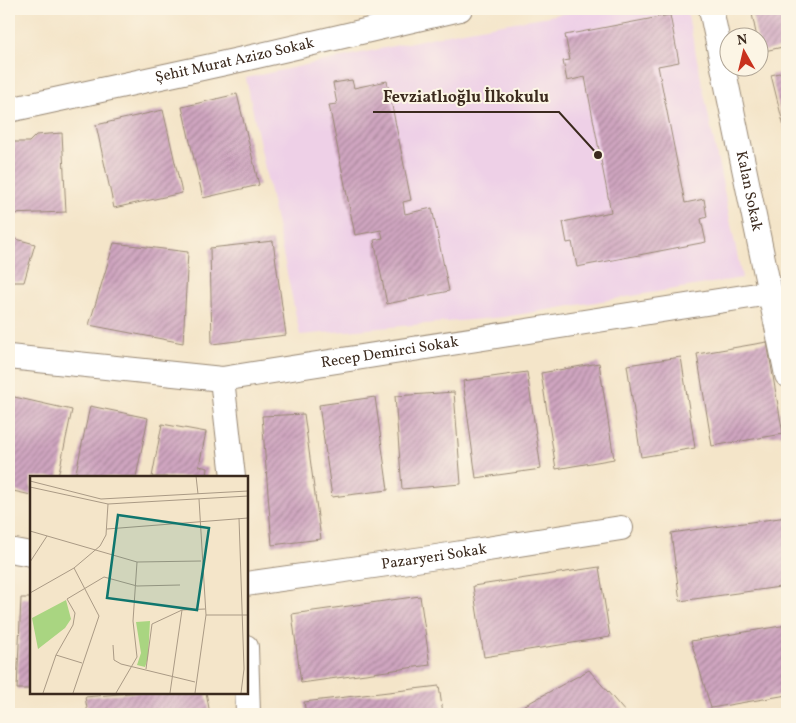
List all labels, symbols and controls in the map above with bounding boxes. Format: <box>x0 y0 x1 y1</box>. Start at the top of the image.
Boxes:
north arrow <box>718 28 768 78</box>
text: N <box>736 30 749 51</box>
street label: Şehit Murat Azizo Sokak <box>153 33 316 88</box>
callout: Fevziatlıoğlu İlkokulu <box>373 81 559 112</box>
text: Fevziatlıoğlu İlkokulu <box>383 87 549 109</box>
street label: Kalan Sokak <box>730 149 767 233</box>
street label: Recep Demirci Sokak <box>320 331 460 374</box>
inset map <box>30 476 248 693</box>
street label: Pazaryeri Sokak <box>380 539 488 575</box>

